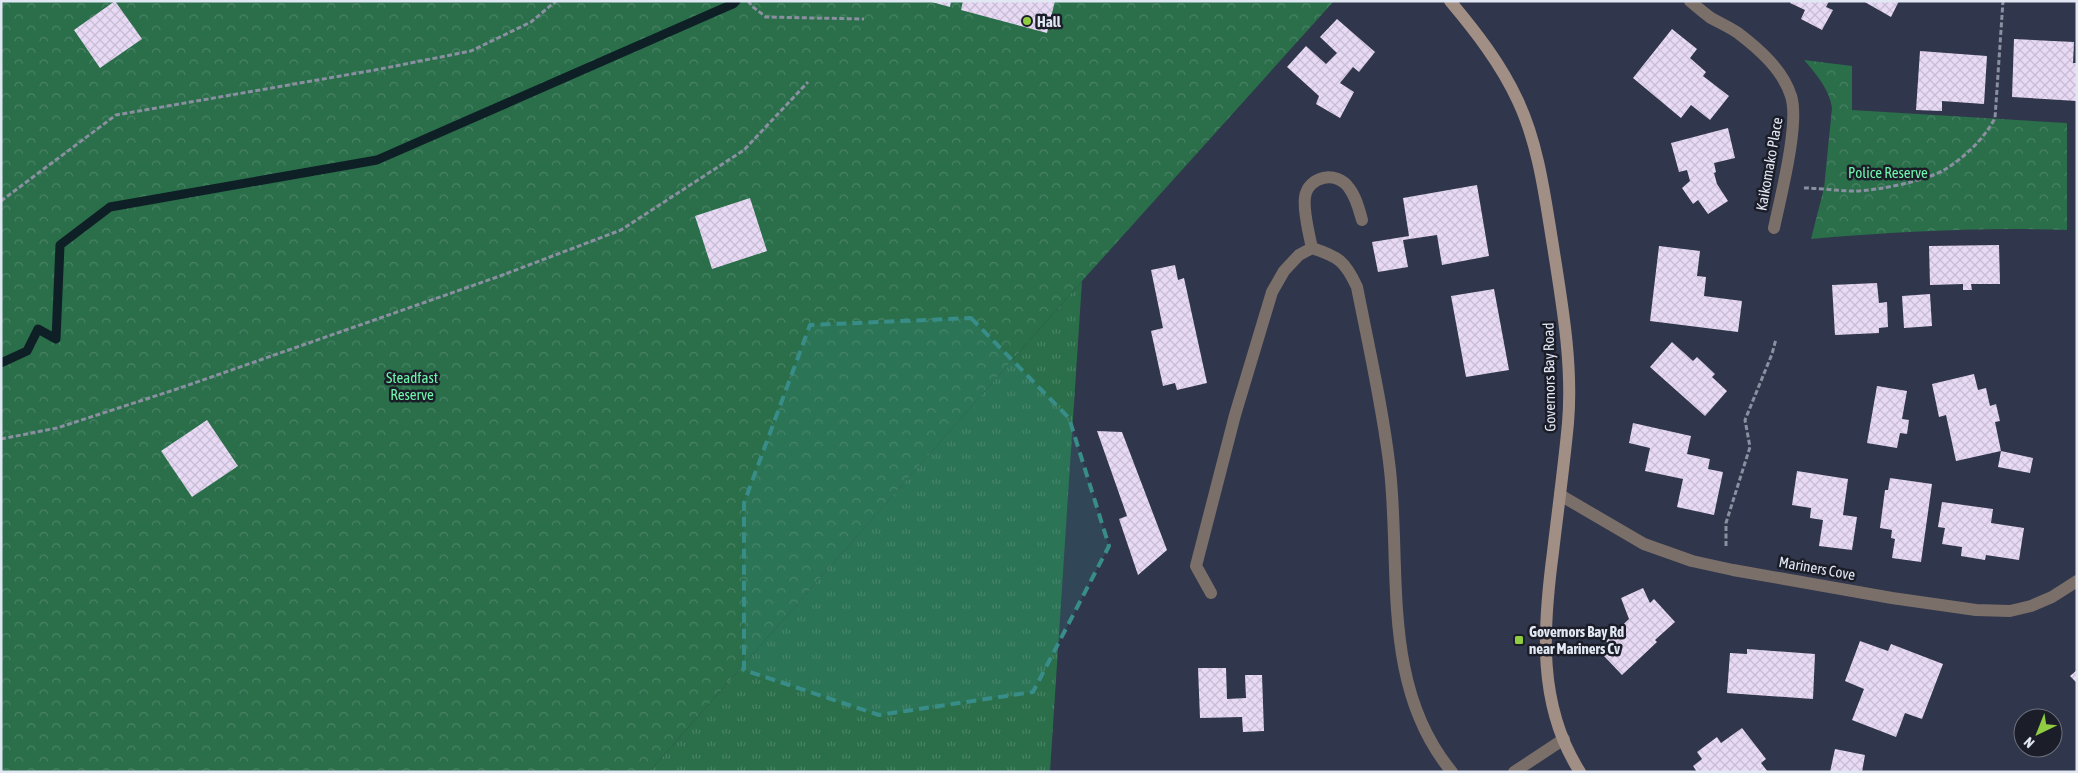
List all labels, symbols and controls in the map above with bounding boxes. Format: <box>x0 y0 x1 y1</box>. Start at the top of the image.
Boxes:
place label: Hall <box>1037 13 1062 30</box>
marker: Hall <box>1021 15 1033 27</box>
street label: Kaikomako Place <box>1752 116 1786 212</box>
park label: Police Reserve <box>1848 164 1928 181</box>
street label: Governors Bay Road <box>1540 322 1558 432</box>
park label: Steadfast Reserve <box>386 369 438 403</box>
street label: Mariners Cove <box>1777 553 1857 583</box>
place label: Governors Bay Rd near Mariners Cv <box>1529 623 1624 657</box>
marker: Governors Bay Rd near Mariners Cv <box>1513 634 1525 646</box>
north arrow <box>2013 708 2063 758</box>
text: N <box>2021 734 2038 751</box>

